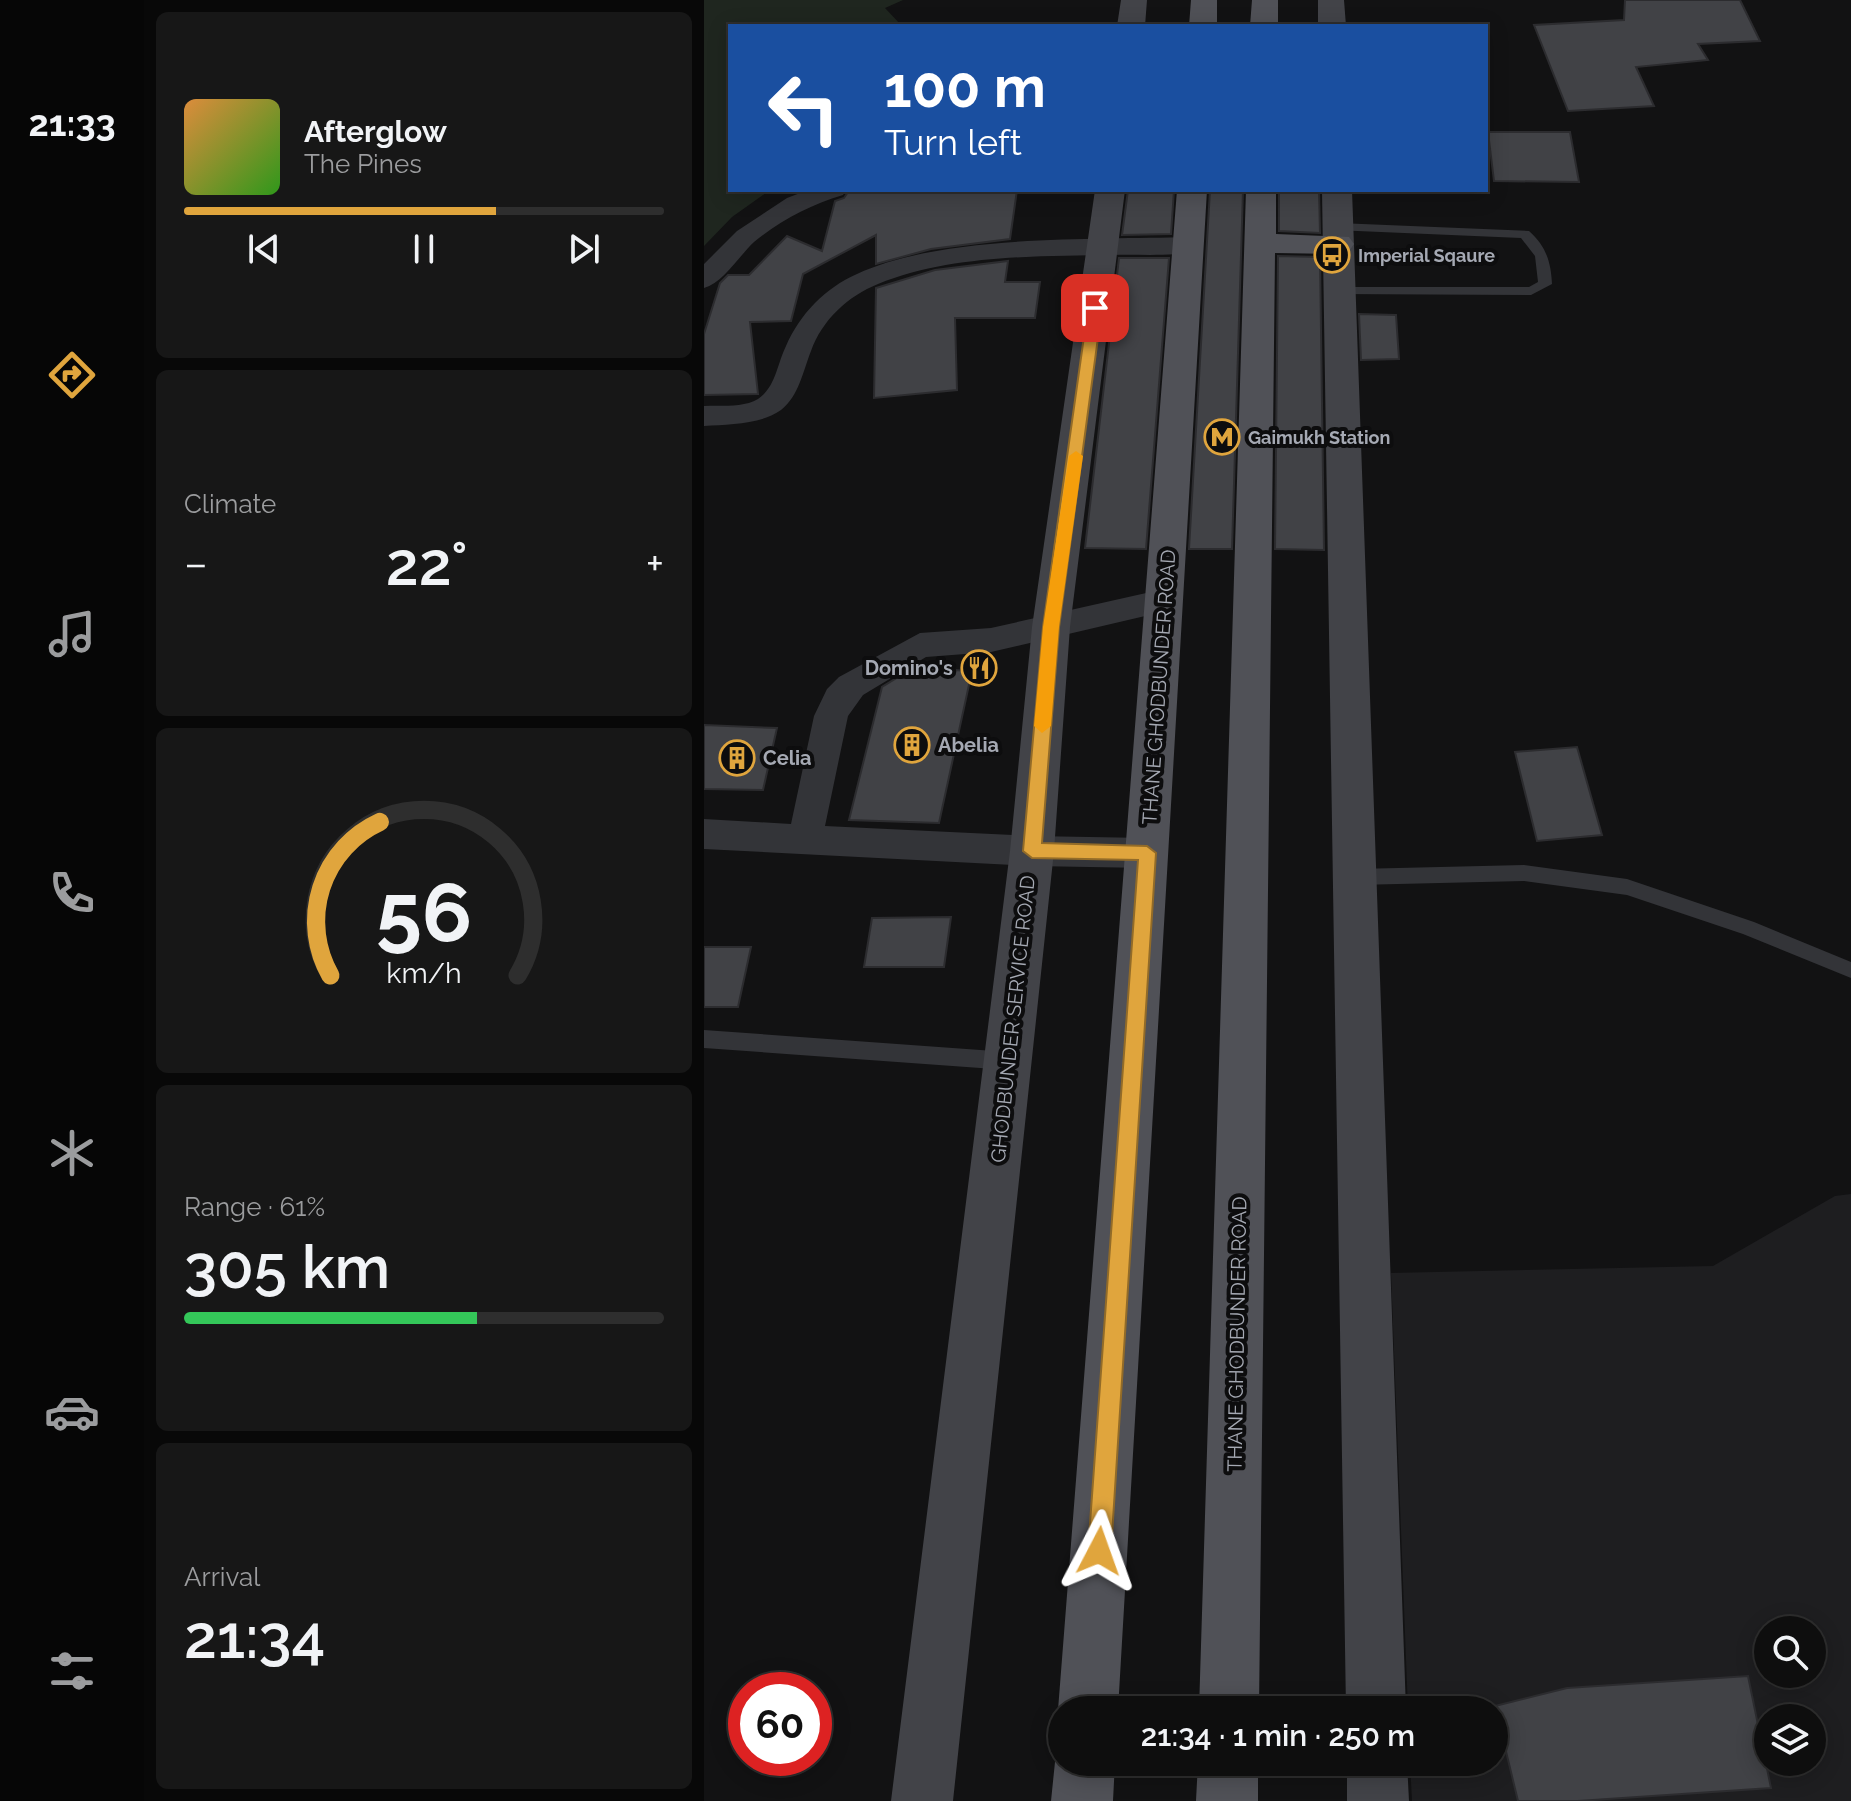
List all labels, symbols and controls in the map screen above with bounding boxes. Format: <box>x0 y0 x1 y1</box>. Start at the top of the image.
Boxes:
text: 100 m <box>884 54 1046 120</box>
icon: left <box>752 56 856 160</box>
text: 21:33 <box>28 102 116 144</box>
text: Afterglow <box>304 114 447 149</box>
text: Turn left <box>884 121 1022 163</box>
text: The Pines <box>304 149 422 179</box>
icon: previous <box>242 227 286 271</box>
icon: pause <box>402 227 446 271</box>
icon: next <box>562 227 606 271</box>
bus stop icon: Imperial Sqaure <box>1313 236 1351 274</box>
place label: Imperial Sqaure <box>1358 245 1495 266</box>
pin <box>1061 274 1129 342</box>
icon: arrive <box>1073 286 1117 330</box>
icon: directions <box>44 347 100 403</box>
metro station icon: Gaimukh Station <box>1203 418 1241 456</box>
place label: Gaimukh Station <box>1248 427 1390 448</box>
text: Climate <box>184 489 276 519</box>
text: 22° <box>386 529 468 599</box>
text: − <box>184 538 208 589</box>
text: + <box>646 538 664 589</box>
street label: THANE GHODBUNDER ROAD <box>1137 549 1181 825</box>
icon: music <box>44 606 100 662</box>
restaurant icon: Domino's <box>960 649 998 687</box>
place label: Domino's <box>865 656 953 680</box>
building icon: Abelia <box>893 726 931 764</box>
place label: Abelia <box>938 733 999 757</box>
building icon: Celia <box>718 739 756 777</box>
place label: Celia <box>763 746 812 770</box>
text: 56 <box>376 864 472 961</box>
icon: phone <box>44 865 100 921</box>
street label: GHODBUNDER SERVICE ROAD <box>986 874 1040 1164</box>
text: km/h <box>386 957 462 991</box>
icon: climate <box>44 1125 100 1181</box>
text: Range · 61% <box>184 1192 325 1222</box>
street label: THANE GHODBUNDER ROAD <box>1223 1196 1251 1472</box>
text: 305 km <box>184 1232 390 1302</box>
icon: car <box>44 1384 100 1440</box>
position arrow <box>1057 1509 1141 1593</box>
text: Arrival <box>184 1562 260 1592</box>
text: 21:34 <box>184 1602 325 1672</box>
map controls <box>1754 1616 1826 1776</box>
button: search <box>1754 1616 1826 1688</box>
icon: filters <box>44 1643 100 1699</box>
speed limit sign: 60 <box>728 1672 832 1776</box>
button: layers <box>1754 1704 1826 1776</box>
text: 21:34 · 1 min · 250 m <box>1141 1718 1415 1753</box>

